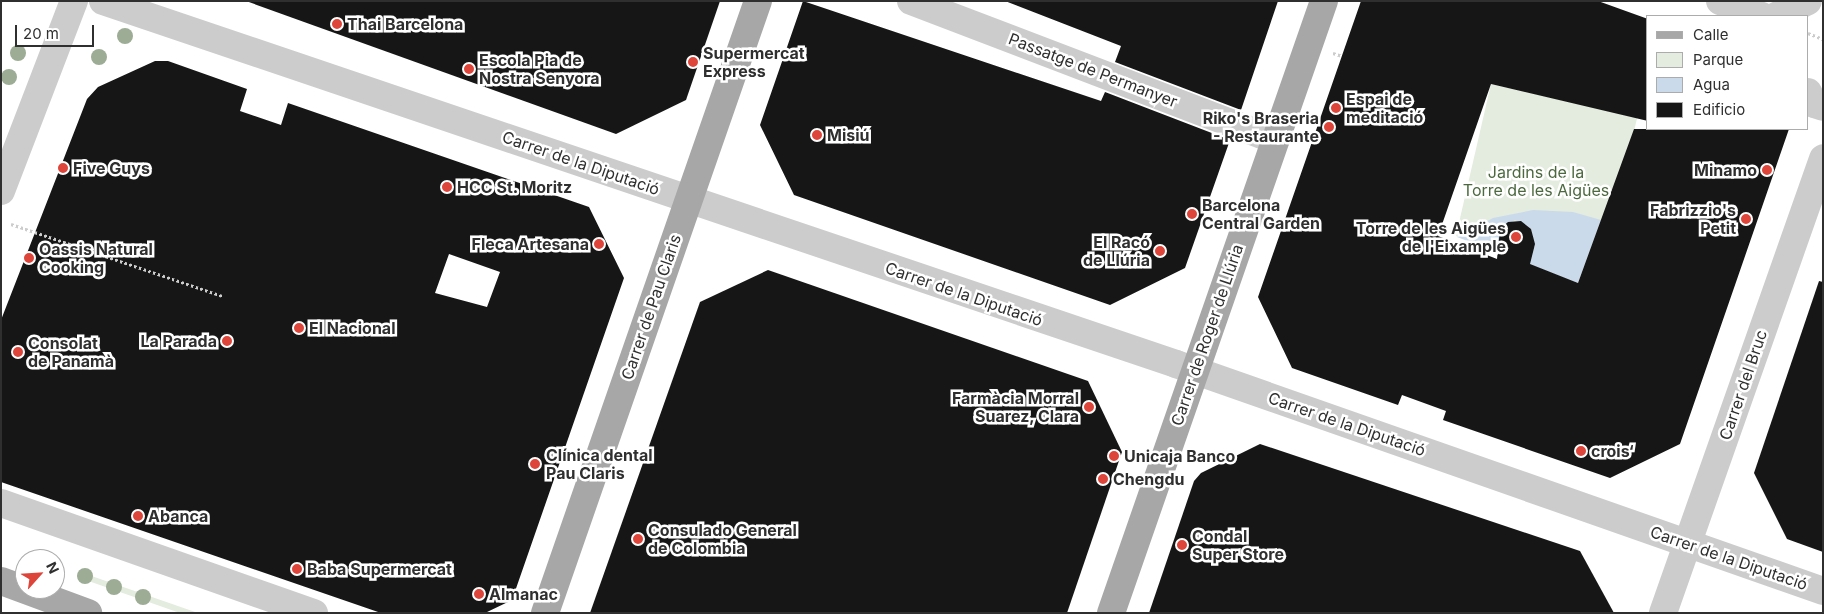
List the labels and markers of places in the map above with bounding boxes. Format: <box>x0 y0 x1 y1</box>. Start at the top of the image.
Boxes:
place label: Thai Barcelona <box>347 14 463 34</box>
marker: Thai Barcelona <box>331 18 343 30</box>
place label: Supermercat Express <box>703 43 805 81</box>
place label: Escola Pia de Nostra Senyora <box>479 50 600 88</box>
marker: Supermercat Express <box>687 56 699 68</box>
marker: Escola Pia de Nostra Senyora <box>463 63 475 75</box>
place label: Espai de meditació <box>1346 89 1423 127</box>
marker: Espai de meditació <box>1330 102 1342 114</box>
place label: Riko's Braseria - Restaurante <box>1203 108 1319 146</box>
marker: Riko's Braseria - Restaurante <box>1323 121 1335 133</box>
place label: Misiú <box>827 125 870 145</box>
marker: Misiú <box>811 129 823 141</box>
place label: Five Guys <box>73 158 150 178</box>
place label: Minamo <box>1694 160 1757 180</box>
marker: Five Guys <box>57 162 69 174</box>
marker: Minamo <box>1761 164 1773 176</box>
place label: HCC St. Moritz <box>457 177 573 197</box>
marker: HCC St. Moritz <box>441 181 453 193</box>
place label: Barcelona Central Garden <box>1202 195 1320 233</box>
place label: Fabrizzio's Petit <box>1650 200 1736 238</box>
marker: Barcelona Central Garden <box>1186 208 1198 220</box>
marker: Fabrizzio's Petit <box>1740 213 1752 225</box>
place label: Torre de les Aigües de l'Eixample <box>1356 218 1506 256</box>
marker: Torre de les Aigües de l'Eixample <box>1510 231 1522 243</box>
place label: El Racó de Llúria <box>1083 232 1150 270</box>
place label: Fleca Artesana <box>472 234 589 254</box>
marker: Fleca Artesana <box>593 238 605 250</box>
place label: Oassis Natural Cooking <box>39 239 153 277</box>
marker: El Racó de Llúria <box>1154 245 1166 257</box>
marker: Oassis Natural Cooking <box>23 252 35 264</box>
place label: El Nacional <box>309 318 395 338</box>
marker: El Nacional <box>293 322 305 334</box>
place label: La Parada <box>140 331 217 351</box>
place label: Consolat de Panamà <box>28 333 114 371</box>
marker: La Parada <box>221 335 233 347</box>
marker: Consolat de Panamà <box>12 346 24 358</box>
place label: Farmàcia Morral Suarez, Clara <box>952 388 1079 426</box>
marker: Farmàcia Morral Suarez, Clara <box>1083 401 1095 413</box>
place label: crois‘ <box>1591 441 1634 461</box>
place label: Clínica dental Pau Claris <box>546 445 653 483</box>
marker: crois‘ <box>1575 445 1587 457</box>
place label: Unicaja Banco <box>1124 446 1235 466</box>
marker: Unicaja Banco <box>1108 450 1120 462</box>
marker: Clínica dental Pau Claris <box>528 457 542 471</box>
place label: Chengdu <box>1113 469 1184 489</box>
marker: Chengdu <box>1097 473 1109 485</box>
place label: Abanca <box>148 506 208 526</box>
marker: Abanca <box>132 510 144 522</box>
place label: Consulado General de Colombia <box>648 520 797 558</box>
place label: Condal Super Store <box>1192 526 1284 564</box>
marker: Consulado General de Colombia <box>632 533 644 545</box>
marker: Condal Super Store <box>1176 539 1188 551</box>
place label: Baba Supermercat <box>307 559 452 579</box>
marker: Baba Supermercat <box>291 563 303 575</box>
place label: Almanac <box>489 584 558 604</box>
marker: Almanac <box>473 588 485 600</box>

